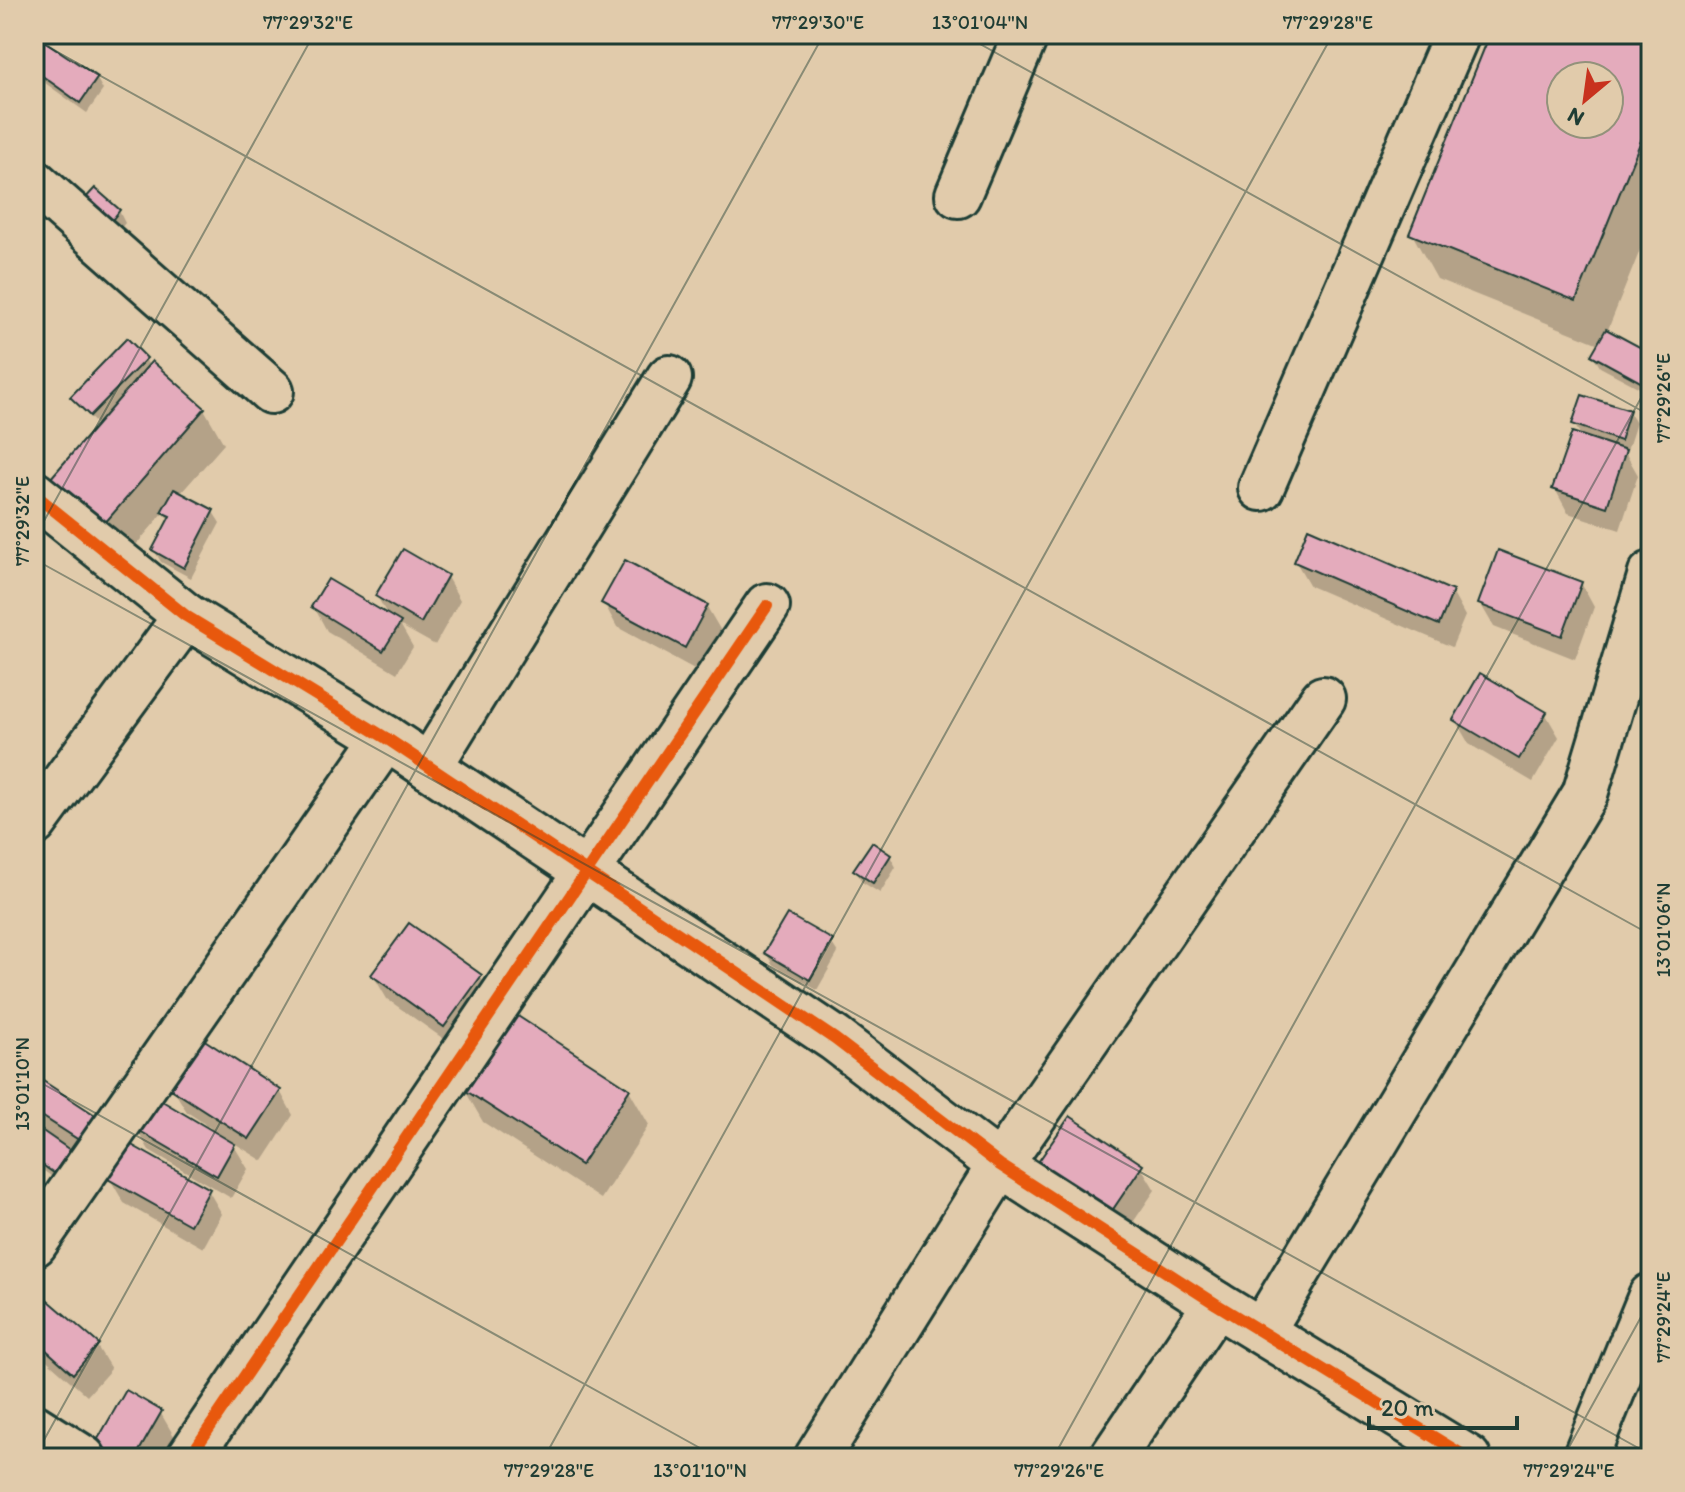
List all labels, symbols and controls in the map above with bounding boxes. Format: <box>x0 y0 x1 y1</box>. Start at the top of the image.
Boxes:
text: 77°29'32"E <box>263 10 353 34</box>
text: 77°29'30"E <box>772 10 864 34</box>
text: 13°01'04"N <box>932 10 1028 34</box>
text: 77°29'28"E <box>1283 10 1373 34</box>
north arrow <box>1545 60 1625 140</box>
text: N <box>1563 102 1589 132</box>
text: 77°29'26"E <box>1651 353 1675 443</box>
text: 77°29'32"E <box>10 476 34 566</box>
text: 13°01'06"N <box>1651 882 1675 978</box>
text: 13°01'10"N <box>10 1037 34 1131</box>
text: 77°29'24"E <box>1651 1271 1675 1363</box>
scale bar <box>1369 1380 1517 1430</box>
text: 20 m <box>1381 1393 1434 1422</box>
text: 77°29'28"E <box>504 1458 594 1482</box>
text: 13°01'10"N <box>653 1458 747 1482</box>
text: 77°29'26"E <box>1014 1458 1104 1482</box>
text: 77°29'24"E <box>1523 1458 1615 1482</box>

